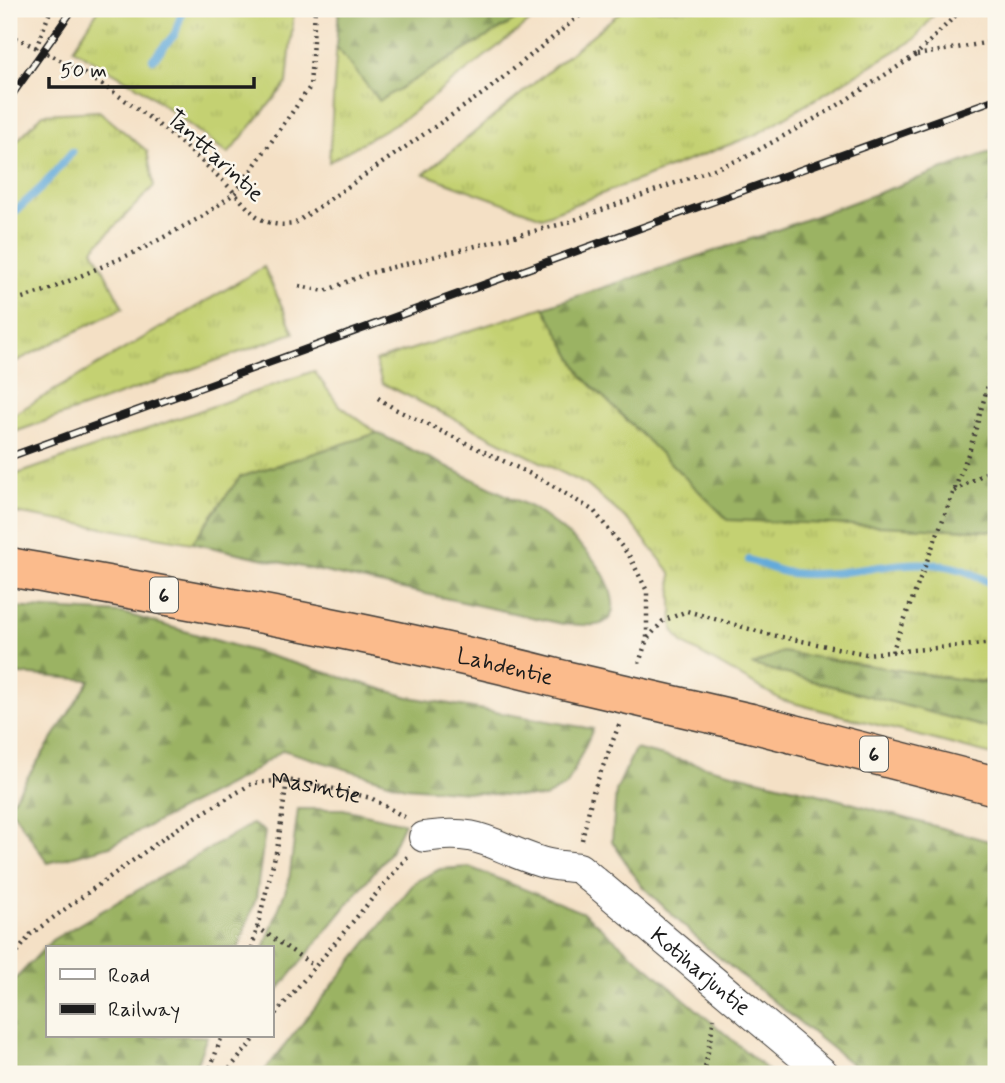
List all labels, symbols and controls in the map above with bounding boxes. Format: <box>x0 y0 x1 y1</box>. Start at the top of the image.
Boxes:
scale bar <box>49 46 254 90</box>
text: 50 m <box>60 57 107 85</box>
street label: Tanttarintie <box>159 104 270 209</box>
road number: 6 <box>150 578 178 612</box>
street label: Lahdentie <box>454 642 556 694</box>
road number: 6 <box>860 736 888 772</box>
street label: Masintie <box>270 767 364 812</box>
street label: Kotiharjuntie <box>643 921 757 1023</box>
legend <box>46 946 273 1038</box>
text: Road <box>108 962 150 990</box>
text: Railway <box>108 996 180 1024</box>

